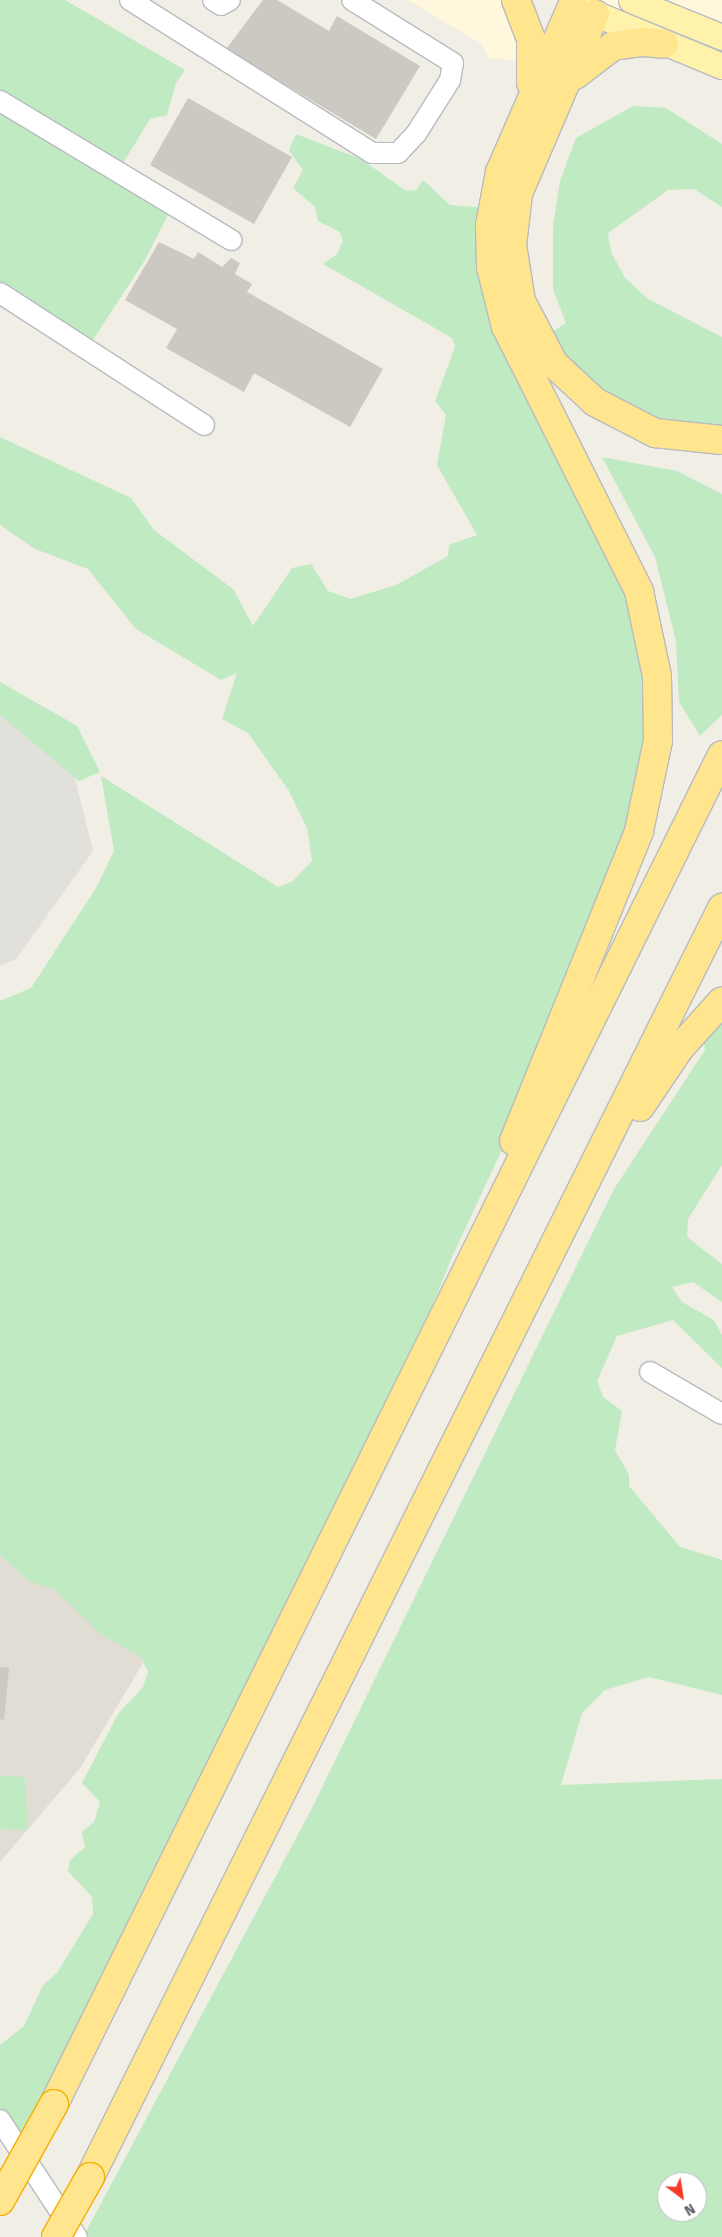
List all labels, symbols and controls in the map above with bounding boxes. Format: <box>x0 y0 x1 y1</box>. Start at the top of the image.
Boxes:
north arrow <box>657 2172 707 2222</box>
text: N <box>681 2200 698 2219</box>

